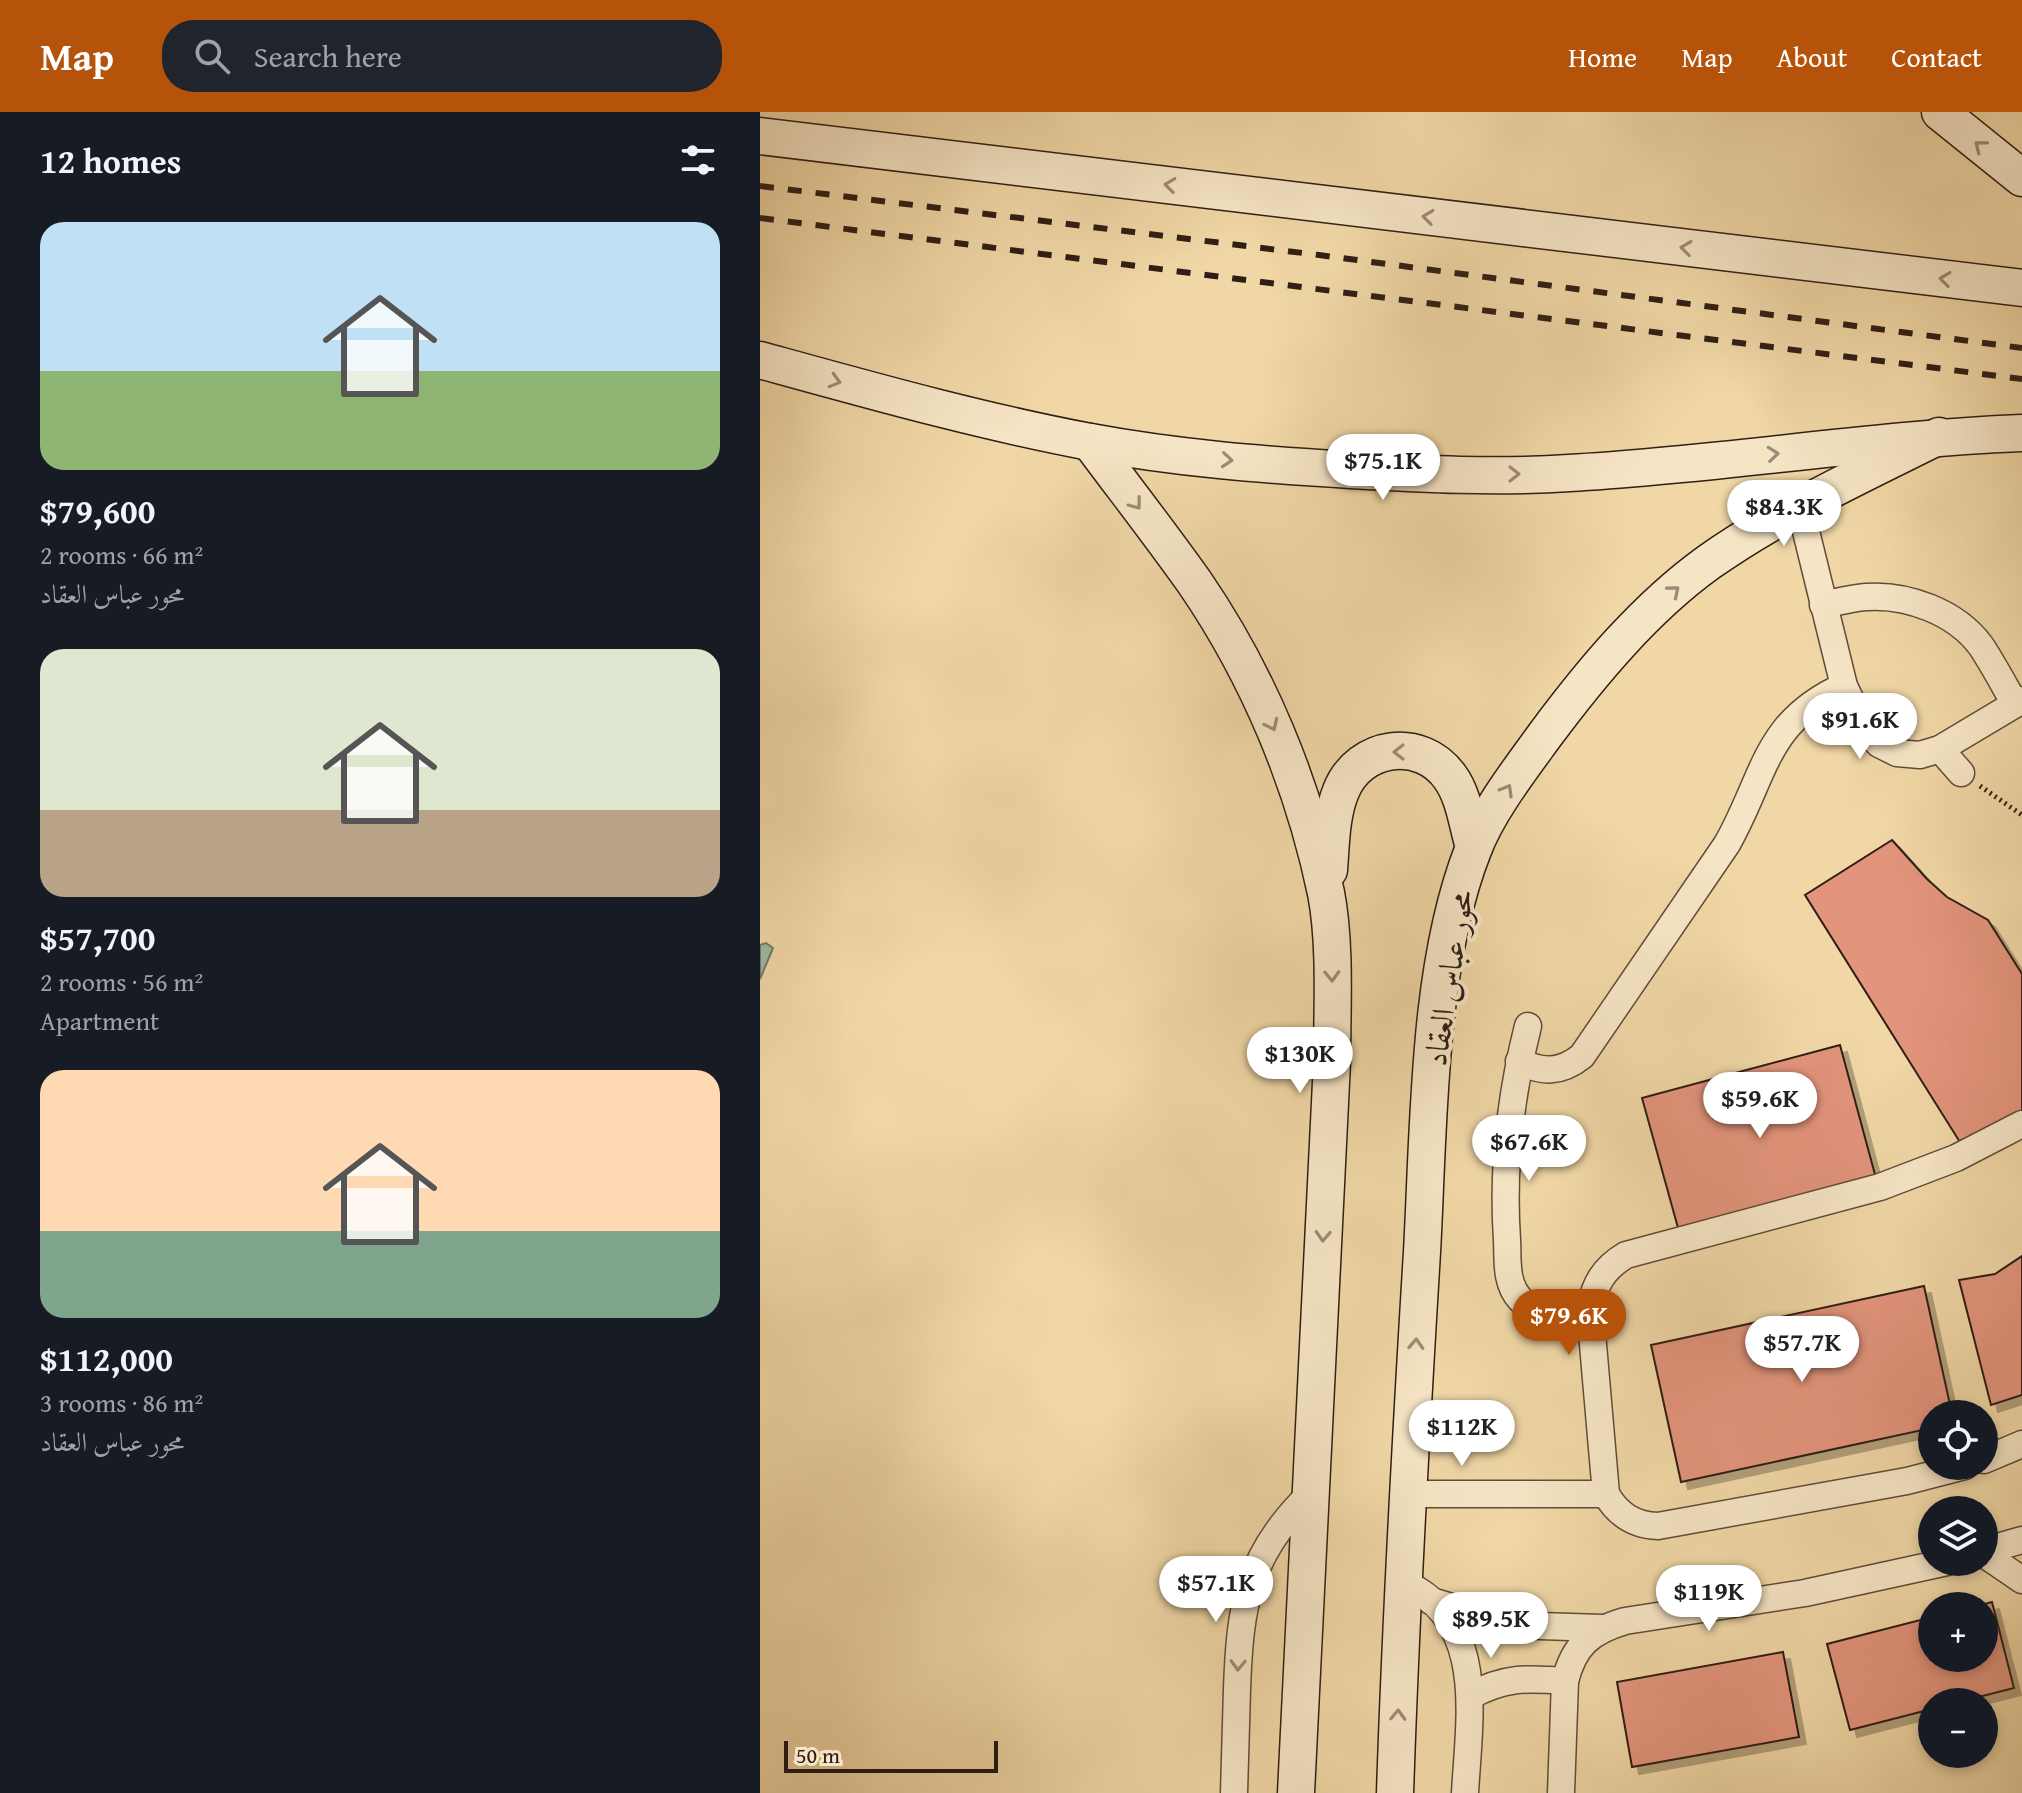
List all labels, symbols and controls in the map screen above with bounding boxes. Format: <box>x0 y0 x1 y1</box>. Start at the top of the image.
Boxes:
search box <box>162 20 722 92</box>
text: Map <box>40 28 114 84</box>
icon: search <box>190 34 234 78</box>
text: Search here <box>254 34 402 78</box>
text: Home <box>1568 36 1637 77</box>
text: Map <box>1681 36 1733 77</box>
text: About <box>1777 36 1847 77</box>
text: Contact <box>1891 36 1982 77</box>
text: 12 homes <box>40 136 181 185</box>
icon: filters <box>676 138 720 182</box>
one-way arrow <box>1975 141 1989 156</box>
one-way arrow <box>1163 177 1176 194</box>
one-way arrow <box>1421 208 1434 225</box>
one-way arrow <box>1680 239 1693 256</box>
one-way arrow <box>1938 271 1951 288</box>
icon: home <box>308 274 452 418</box>
one-way arrow <box>828 371 842 388</box>
pin: $75.1K <box>1318 434 1448 502</box>
text: $75.1K <box>1344 440 1422 479</box>
one-way arrow <box>1767 446 1780 463</box>
one-way arrow <box>1220 452 1233 469</box>
one-way arrow <box>1508 465 1521 483</box>
pin: $84.3K <box>1719 480 1849 548</box>
text: $79,600 <box>40 486 155 535</box>
text: $84.3K <box>1745 486 1823 525</box>
one-way arrow <box>1127 496 1141 510</box>
text: 2 rooms · 66 m² <box>40 535 203 574</box>
text: محور عباس العقاد <box>40 574 184 613</box>
one-way arrow <box>1665 586 1679 601</box>
pin: $91.6K <box>1795 693 1925 761</box>
text: $91.6K <box>1821 699 1899 738</box>
icon: home <box>308 701 452 845</box>
one-way arrow <box>1262 717 1278 731</box>
one-way arrow <box>1393 743 1405 761</box>
one-way arrow <box>1497 784 1513 799</box>
street label: محور عباس العقاد <box>1411 887 1485 1069</box>
text: $57,700 <box>40 913 155 962</box>
text: 2 rooms · 56 m² <box>40 962 203 1001</box>
one-way arrow <box>1323 970 1340 983</box>
text: Apartment <box>40 1001 159 1040</box>
pin: $130K <box>1244 1027 1356 1095</box>
text: $130K <box>1265 1033 1335 1072</box>
pin: $59.6K <box>1695 1072 1825 1140</box>
text: $59.6K <box>1721 1078 1799 1117</box>
pin: $67.6K <box>1464 1115 1594 1183</box>
text: $67.6K <box>1490 1121 1568 1160</box>
icon: home <box>308 1122 452 1266</box>
one-way arrow <box>1314 1230 1331 1243</box>
pin: $79.6K <box>1504 1289 1634 1357</box>
text: $79.6K <box>1530 1295 1608 1334</box>
pin: $57.7K <box>1737 1316 1867 1384</box>
text: $57.7K <box>1763 1322 1841 1361</box>
text: $112,000 <box>40 1334 173 1383</box>
one-way arrow <box>1407 1337 1424 1350</box>
text: 3 rooms · 86 m² <box>40 1383 203 1422</box>
pin: $112K <box>1406 1400 1518 1468</box>
map controls <box>1918 1400 1998 1768</box>
button: locate <box>1918 1400 1998 1480</box>
text: $112K <box>1427 1406 1497 1445</box>
text: محور عباس العقاد <box>40 1422 184 1461</box>
button: layers <box>1918 1496 1998 1576</box>
pin: $57.1K <box>1151 1556 1281 1624</box>
text: $57.1K <box>1177 1562 1255 1601</box>
pin: $119K <box>1653 1565 1765 1633</box>
text: $119K <box>1674 1571 1744 1610</box>
pin: $89.5K <box>1426 1592 1556 1660</box>
button: + <box>1918 1592 1998 1672</box>
text: $89.5K <box>1452 1598 1530 1637</box>
one-way arrow <box>1230 1659 1247 1672</box>
button: − <box>1918 1688 1998 1768</box>
one-way arrow <box>1389 1708 1406 1721</box>
scale bar <box>784 1737 998 1773</box>
text: 50 m <box>796 1739 840 1771</box>

